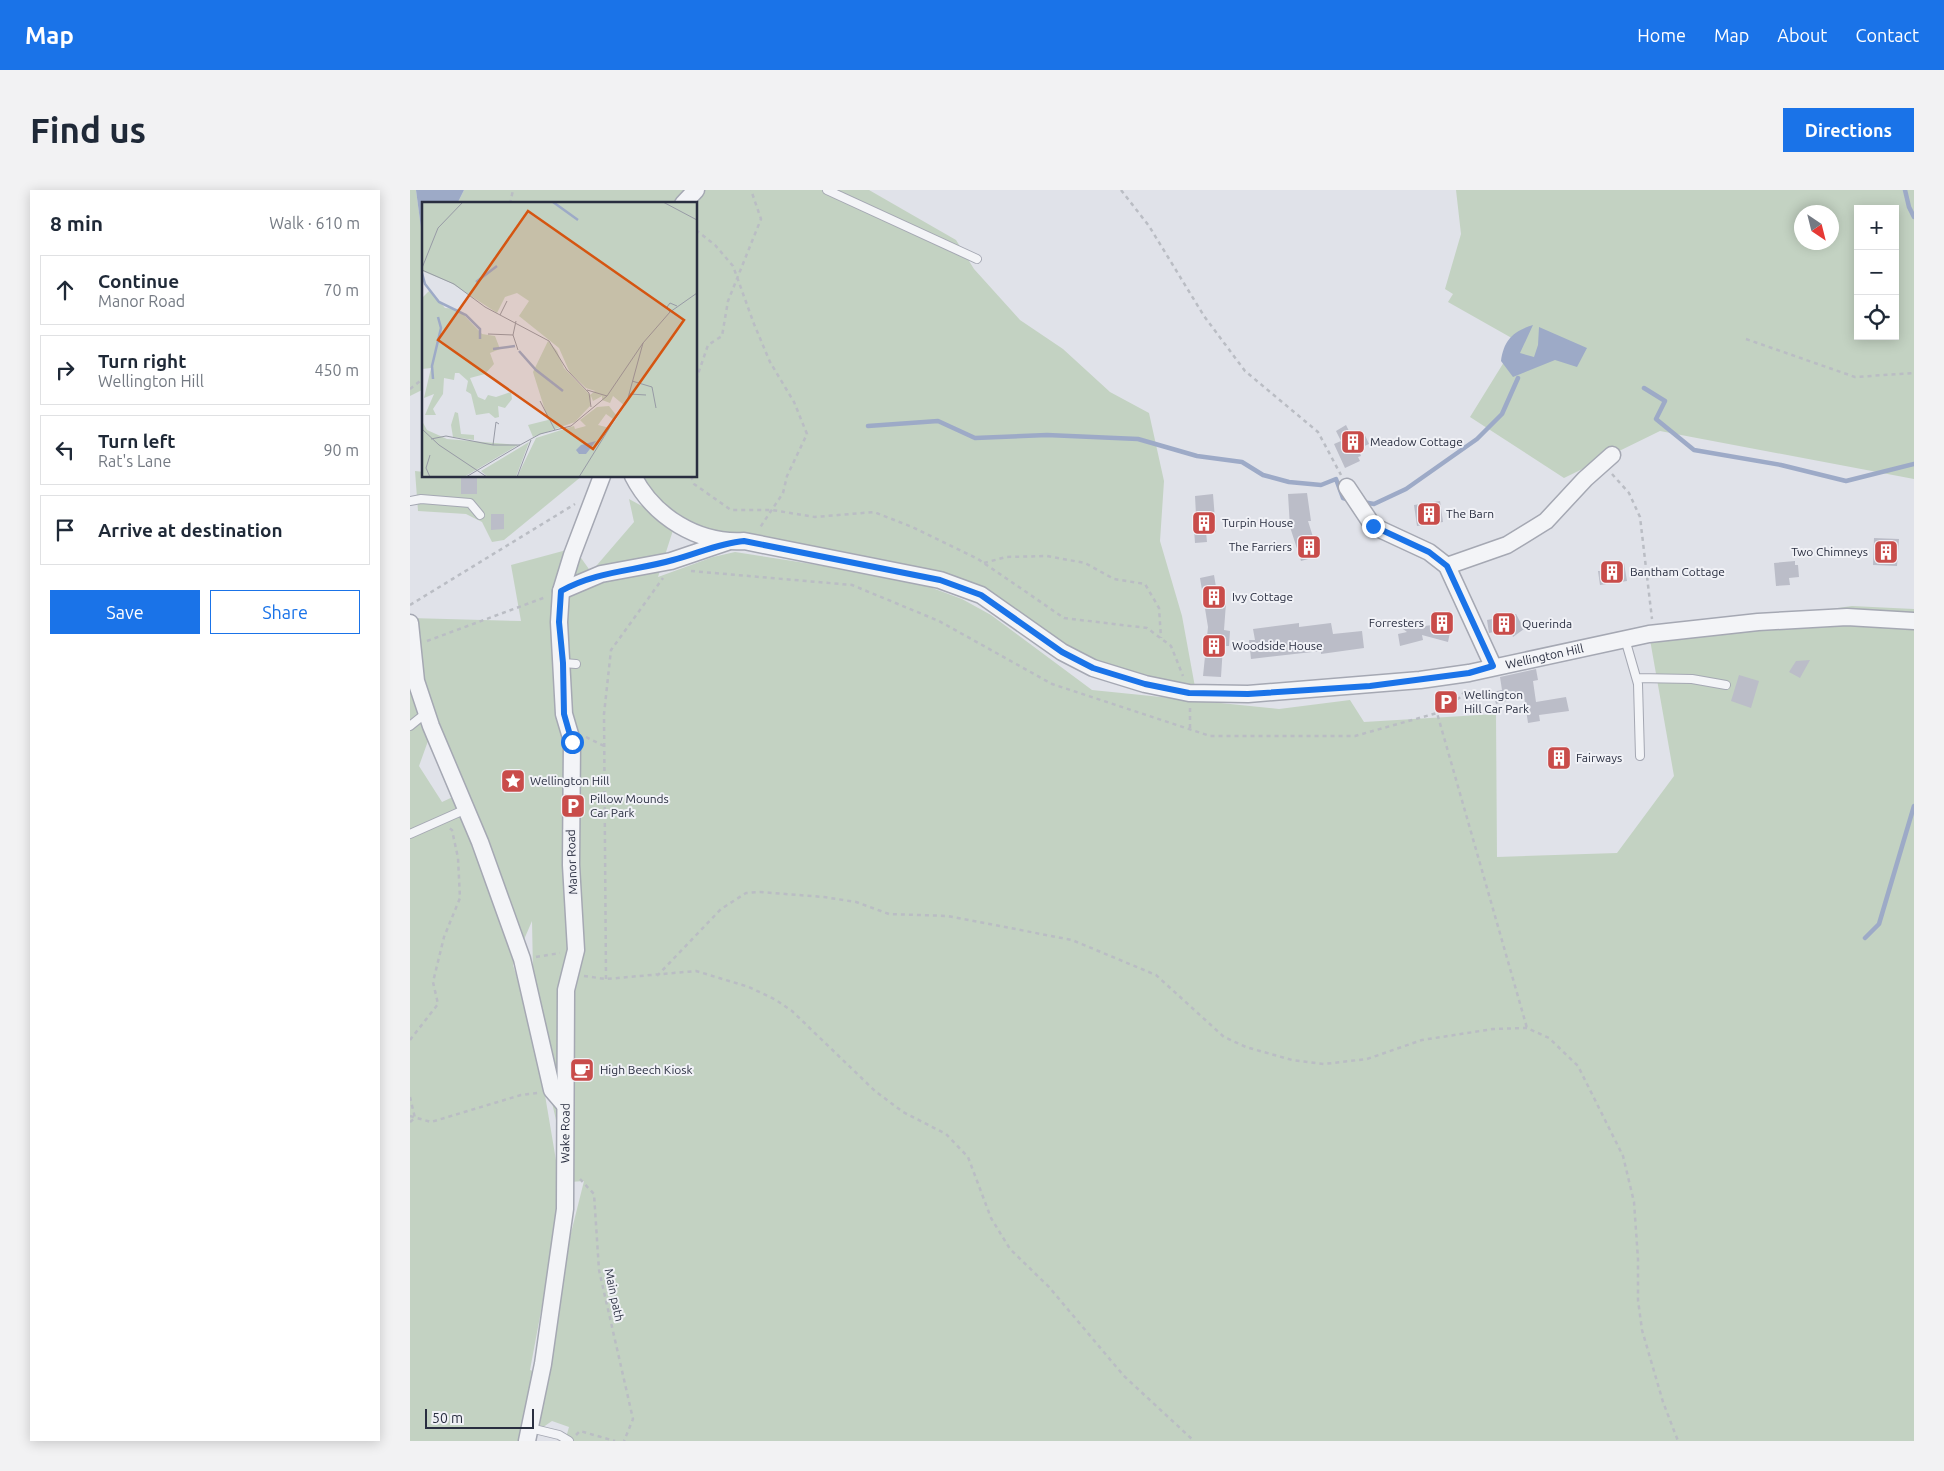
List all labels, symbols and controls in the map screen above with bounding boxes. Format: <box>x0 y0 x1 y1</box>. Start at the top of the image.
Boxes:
text: Map <box>25 22 74 49</box>
text: Home <box>1637 25 1686 45</box>
text: Map <box>1714 25 1749 45</box>
text: About <box>1777 25 1827 45</box>
text: Contact <box>1855 25 1919 45</box>
button: Directions <box>1783 108 1914 152</box>
text: Find us <box>30 110 146 150</box>
inset map <box>422 202 698 478</box>
north arrow <box>1794 205 1839 250</box>
map controls <box>1854 205 1899 340</box>
button: + <box>1854 205 1899 250</box>
text: 8 min <box>50 211 103 235</box>
text: Walk · 610 m <box>269 214 360 232</box>
button: − <box>1854 250 1899 295</box>
text: Continue <box>98 270 179 292</box>
icon: ahead <box>51 276 79 304</box>
text: 70 m <box>323 281 359 299</box>
text: Manor Road <box>98 292 185 310</box>
button: locate <box>1854 295 1899 340</box>
text: Turn right <box>98 350 186 372</box>
icon: right <box>51 356 79 384</box>
text: 450 m <box>314 361 359 379</box>
text: Wellington Hill <box>98 372 204 390</box>
building icon: Meadow Cottage <box>1340 429 1366 455</box>
text: Turn left <box>98 430 176 452</box>
place label: Meadow Cottage <box>1370 435 1463 448</box>
icon: left <box>51 436 79 464</box>
text: 90 m <box>323 441 359 459</box>
text: Rat's Lane <box>98 452 171 470</box>
building icon: The Barn <box>1416 501 1442 527</box>
place label: The Barn <box>1446 507 1494 520</box>
building icon: Turpin House <box>1191 510 1217 536</box>
route end <box>1362 515 1385 538</box>
icon: arrive <box>51 516 79 544</box>
place label: Turpin House <box>1222 516 1293 529</box>
text: Arrive at destination <box>98 519 283 541</box>
building icon: The Farriers <box>1296 534 1322 560</box>
building icon: Two Chimneys <box>1873 539 1899 565</box>
place label: The Farriers <box>1229 540 1292 553</box>
place label: Two Chimneys <box>1791 545 1868 558</box>
building icon: Bantham Cottage <box>1599 559 1625 585</box>
place label: Bantham Cottage <box>1630 565 1725 578</box>
building icon: Ivy Cottage <box>1201 584 1227 610</box>
button: Save <box>50 590 200 634</box>
button: Share <box>210 590 360 634</box>
place label: Ivy Cottage <box>1232 590 1293 603</box>
building icon: Forresters <box>1429 610 1455 636</box>
building icon: Querinda <box>1491 611 1517 637</box>
place label: Forresters <box>1369 616 1424 629</box>
place label: Querinda <box>1522 617 1572 630</box>
building icon: Woodside House <box>1201 633 1227 659</box>
place label: Woodside House <box>1232 639 1323 652</box>
street label: Wellington Hill <box>1504 641 1585 671</box>
place label: Wellington Hill Car Park <box>1464 688 1529 715</box>
parking icon: Wellington Hill Car Park <box>1433 689 1459 715</box>
route start <box>561 731 584 754</box>
building icon: Fairways <box>1546 745 1572 771</box>
place label: Fairways <box>1576 751 1622 764</box>
place icon: Wellington Hill <box>500 768 526 794</box>
place label: Wellington Hill <box>530 774 609 787</box>
place label: Pillow Mounds Car Park <box>590 792 669 819</box>
parking icon: Pillow Mounds Car Park <box>560 793 586 819</box>
street label: Manor Road <box>564 829 579 895</box>
cafe icon: High Beech Kiosk <box>569 1057 595 1083</box>
place label: High Beech Kiosk <box>600 1063 693 1076</box>
street label: Wake Road <box>558 1103 571 1163</box>
street label: Main path <box>603 1267 626 1323</box>
scale bar <box>425 1406 534 1429</box>
text: 50 m <box>432 1410 463 1426</box>

